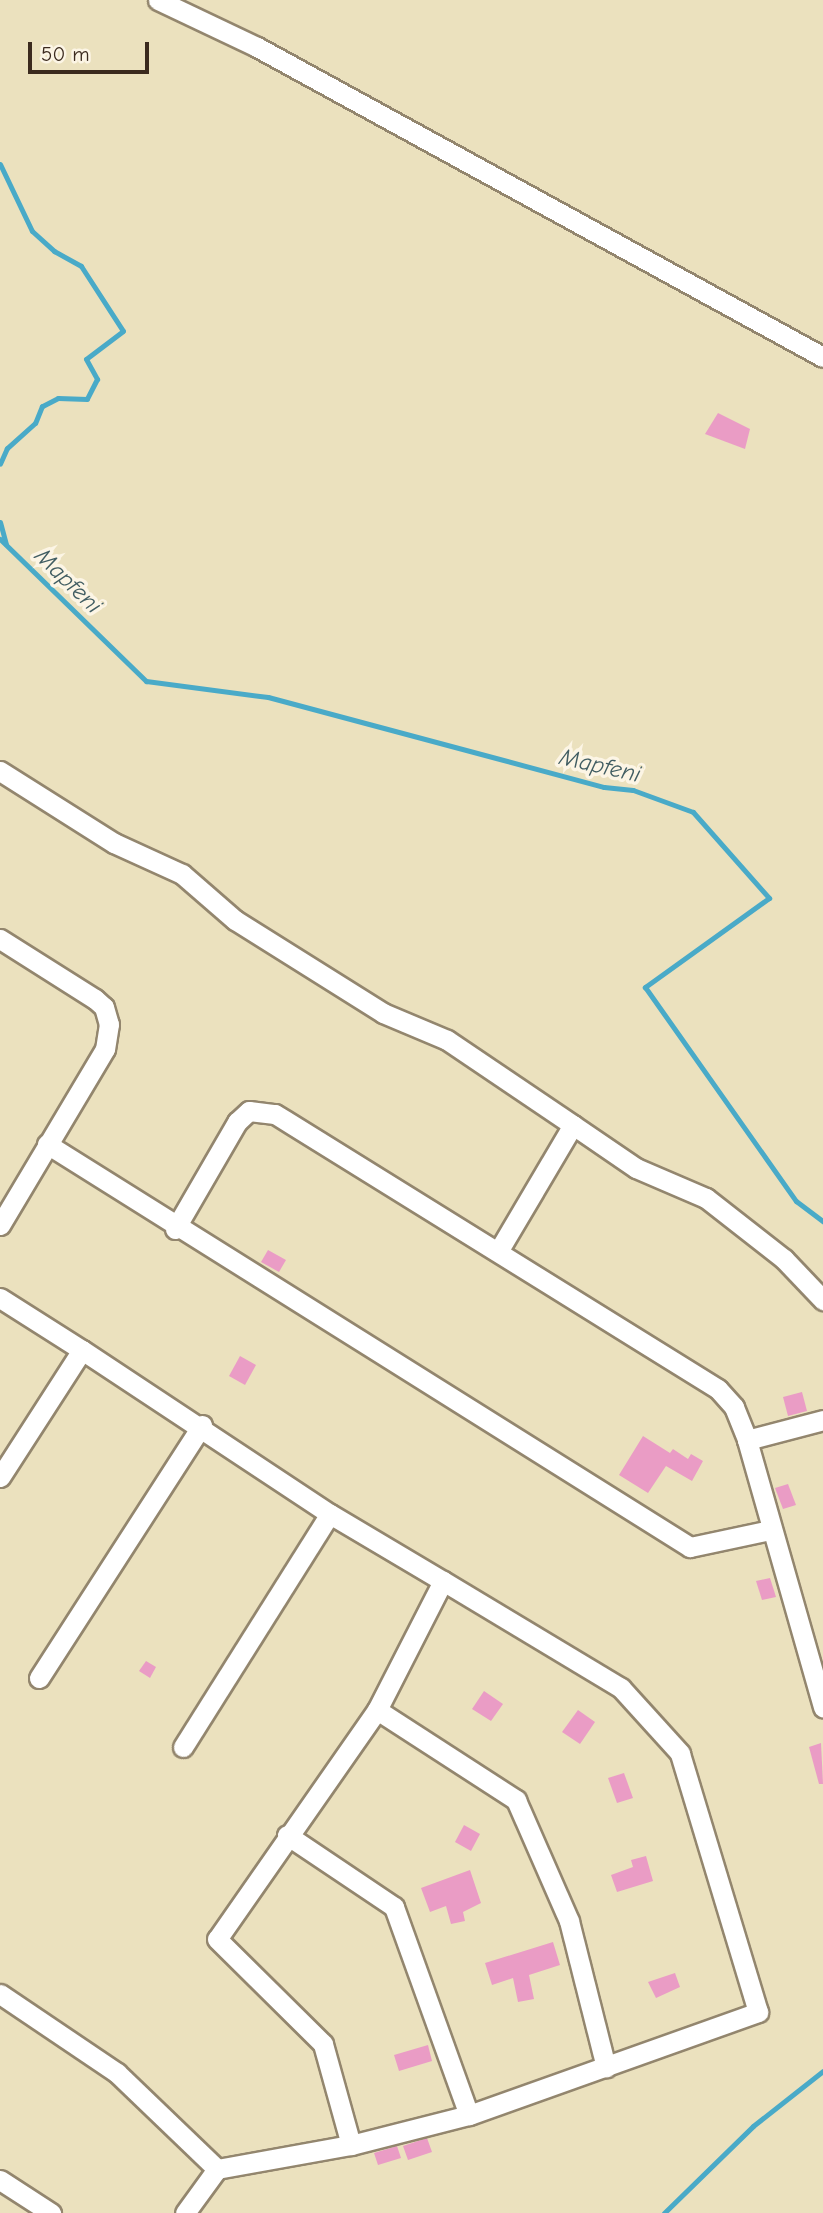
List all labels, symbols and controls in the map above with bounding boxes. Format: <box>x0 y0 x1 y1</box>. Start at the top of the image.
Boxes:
scale bar <box>32 28 152 72</box>
text: 50 m <box>41 42 90 66</box>
water label: Mapfeni <box>28 542 108 620</box>
water label: Mapfeni <box>557 743 643 789</box>

